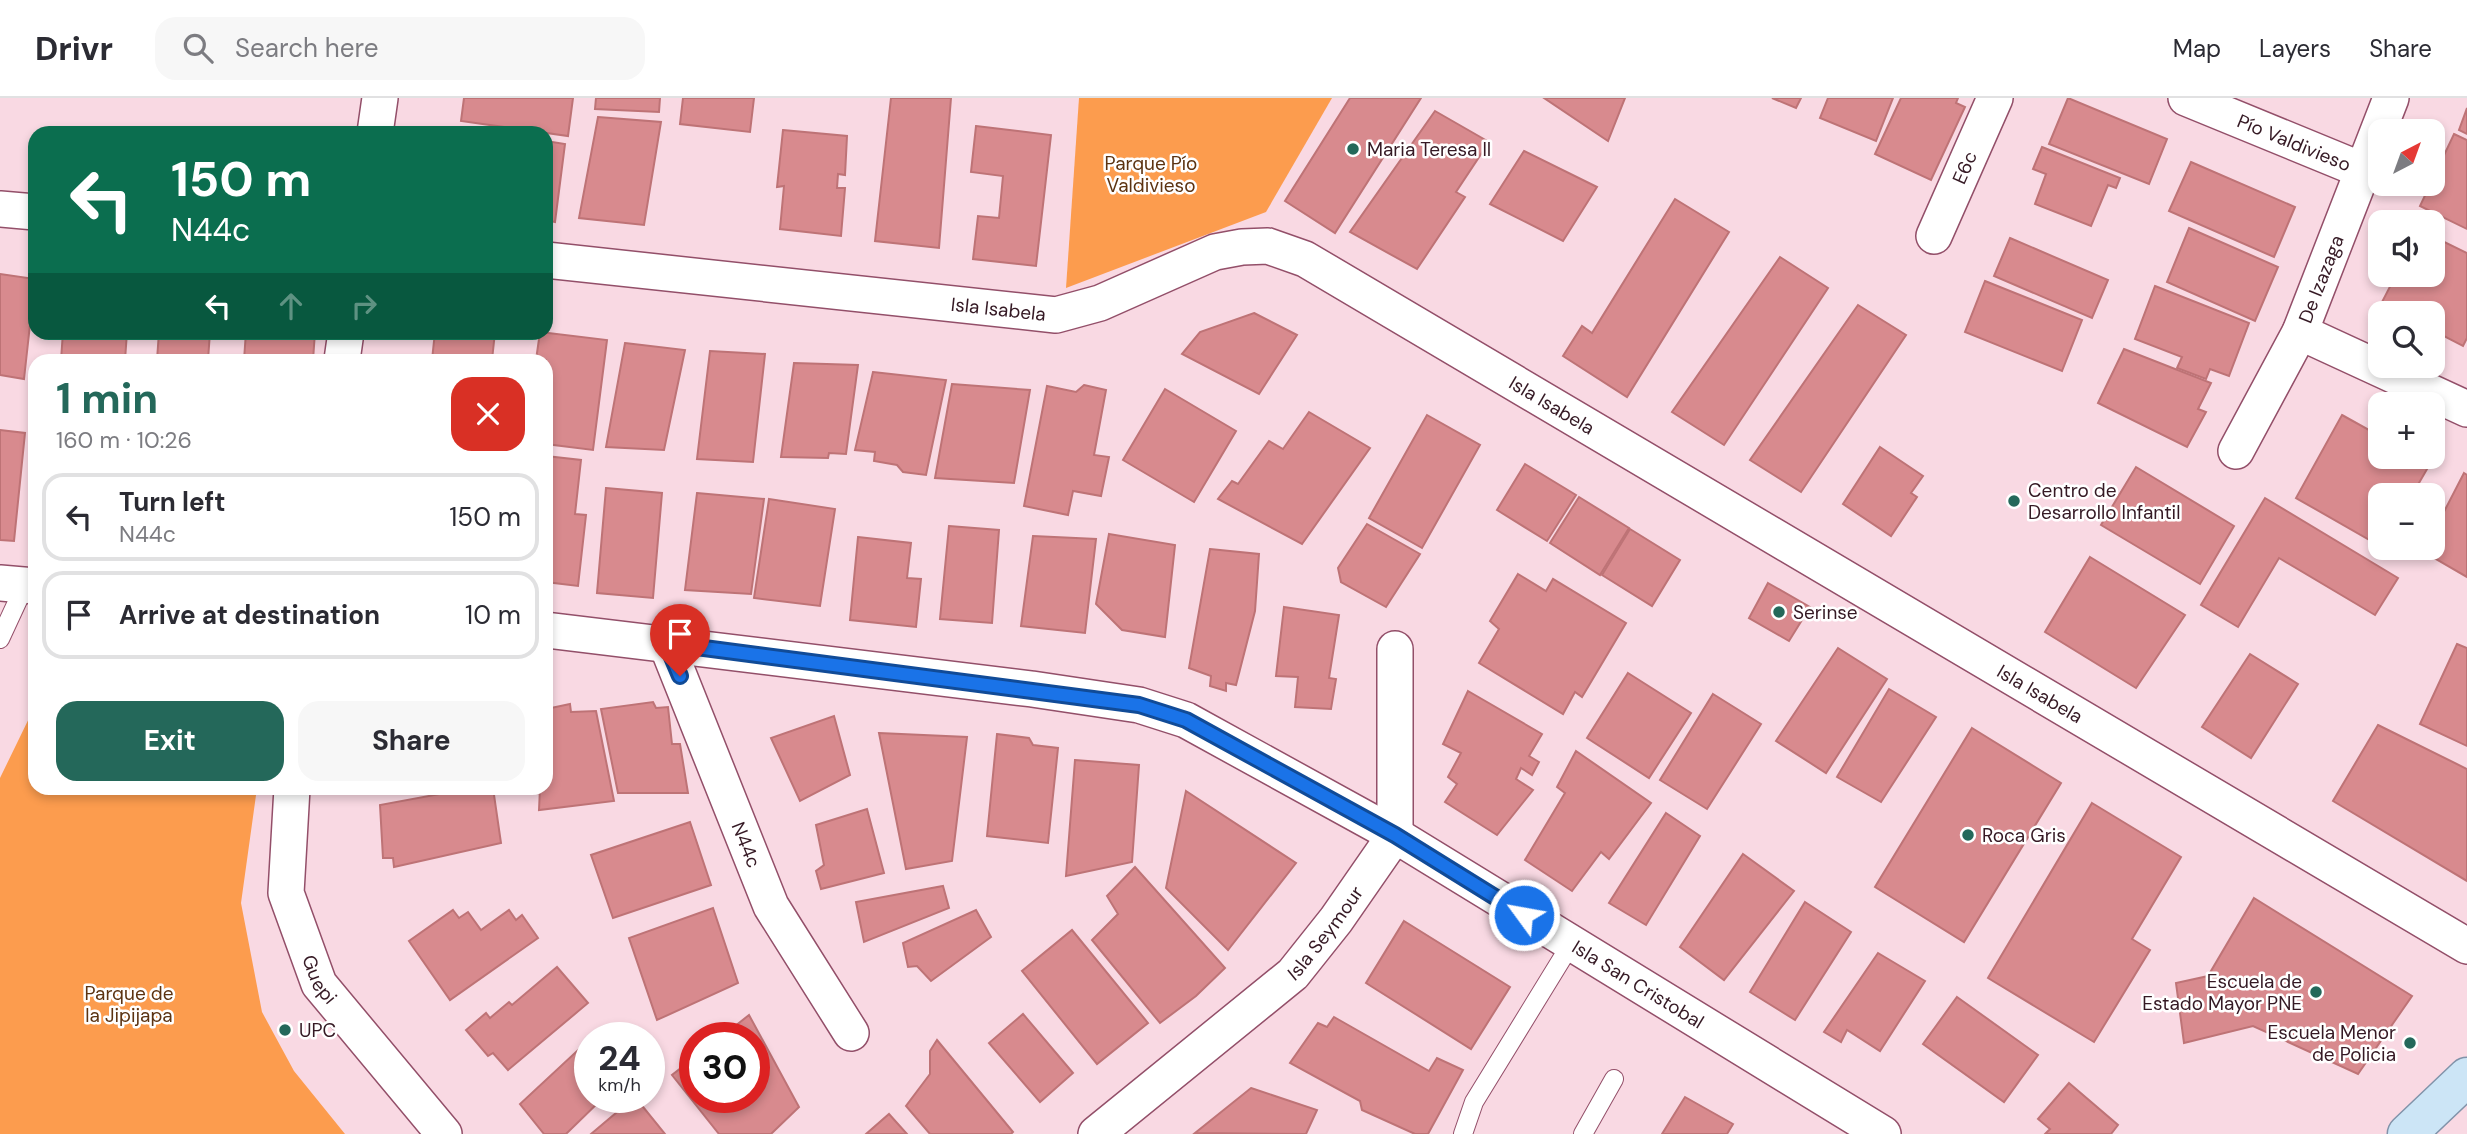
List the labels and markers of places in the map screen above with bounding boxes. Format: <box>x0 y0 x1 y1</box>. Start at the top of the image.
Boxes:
place label: Maria Teresa II <box>1367 137 1491 162</box>
marker: Maria Teresa II <box>1345 141 1361 157</box>
place label: Centro de Desarrollo Infantil <box>2028 478 2180 525</box>
marker: Centro de Desarrollo Infantil <box>2006 493 2022 509</box>
place label: Serinse <box>1793 600 1858 625</box>
pin <box>650 604 710 676</box>
marker: Serinse <box>1771 604 1787 620</box>
place label: Roca Gris <box>1982 823 2066 848</box>
marker: Roca Gris <box>1960 827 1976 843</box>
place label: Escuela de Estado Mayor PNE <box>2142 969 2302 1016</box>
marker: Escuela de Estado Mayor PNE <box>2308 984 2324 1000</box>
place label: UPC <box>299 1018 336 1043</box>
place label: Escuela Menor de Policia <box>2268 1020 2396 1067</box>
marker: UPC <box>277 1022 293 1038</box>
marker: Escuela Menor de Policia <box>2402 1035 2418 1051</box>

